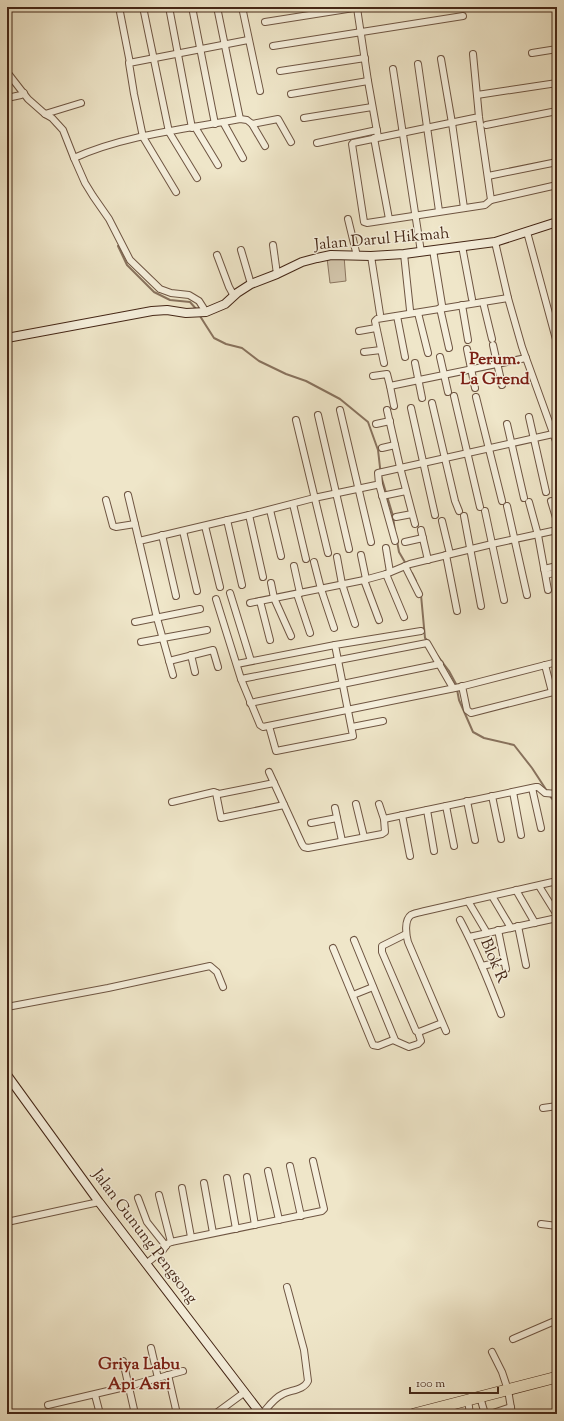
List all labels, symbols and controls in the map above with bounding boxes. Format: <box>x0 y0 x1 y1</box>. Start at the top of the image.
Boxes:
street label: Jalan Darul Hikmah <box>312 223 451 257</box>
district label: Perum. La Grend <box>460 348 530 392</box>
street label: Blok R <box>473 935 513 987</box>
street label: Jalan Gunung Pengsong <box>85 1164 202 1309</box>
district label: Griya Labu Api Asri <box>98 1353 180 1397</box>
scale bar <box>410 1369 498 1395</box>
text: 100 m <box>416 1375 445 1393</box>

